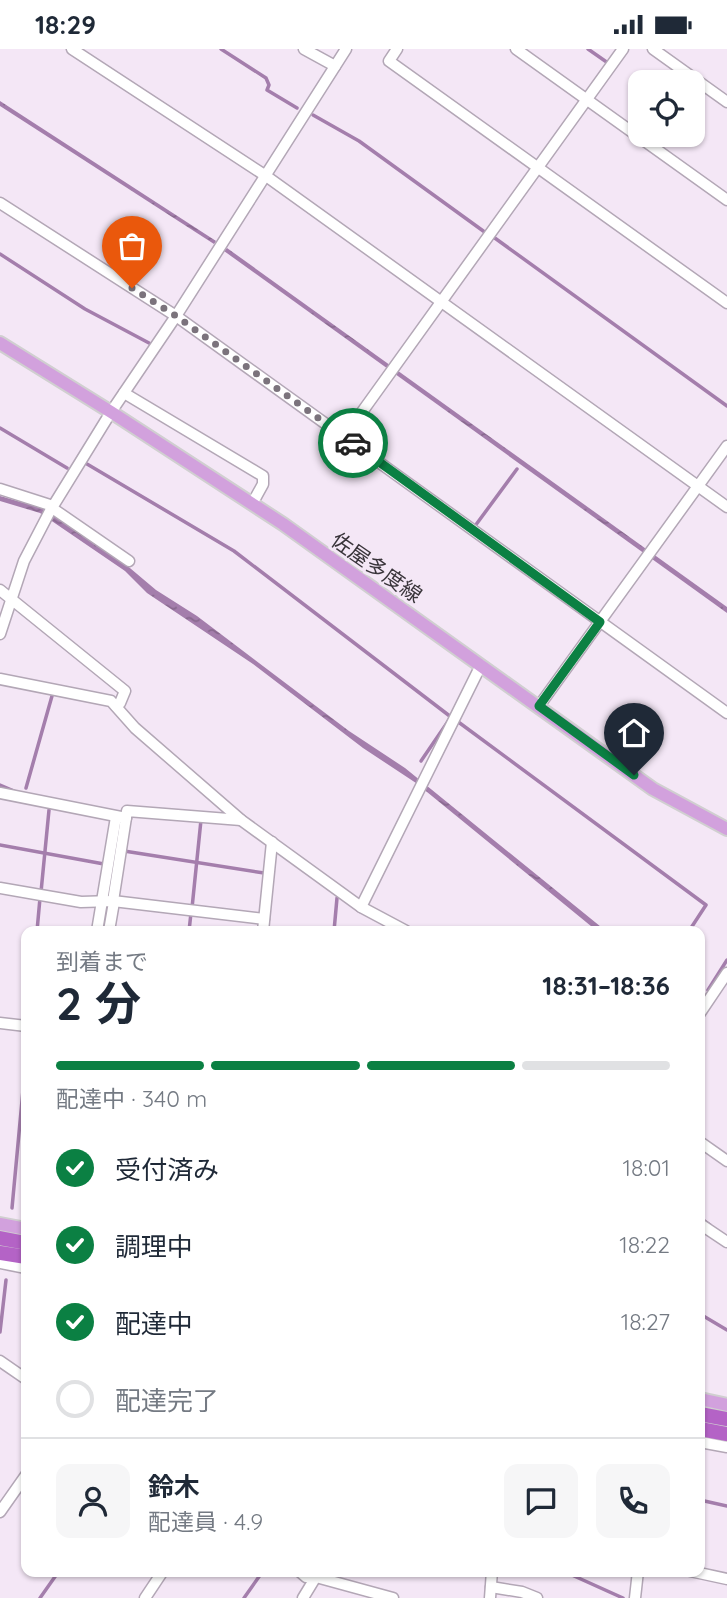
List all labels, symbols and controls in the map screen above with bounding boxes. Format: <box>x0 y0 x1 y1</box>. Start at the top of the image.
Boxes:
text: 18:29 <box>35 8 96 41</box>
map controls <box>628 70 705 147</box>
button: locate <box>628 70 705 147</box>
pin <box>102 216 162 288</box>
icon: bag <box>113 227 151 265</box>
courier <box>318 408 388 478</box>
icon: car <box>334 424 372 462</box>
street label: 佐屋多度線 <box>327 526 427 608</box>
pin <box>604 703 664 775</box>
icon: home <box>615 714 653 752</box>
text: 到着まで <box>56 947 148 976</box>
text: 18:31–18:36 <box>542 969 670 1002</box>
text: 2 分 <box>56 974 141 1032</box>
text: 配達中 · 340 m <box>56 1084 207 1113</box>
icon: check <box>56 1149 94 1187</box>
text: 受付済み <box>115 1153 219 1186</box>
text: 18:01 <box>623 1153 670 1182</box>
icon: check <box>56 1226 94 1264</box>
text: 調理中 <box>115 1230 193 1263</box>
text: 18:22 <box>619 1230 670 1259</box>
icon: check <box>56 1303 94 1341</box>
text: 配達中 <box>115 1307 193 1340</box>
text: 18:27 <box>621 1307 670 1336</box>
text: 配達完了 <box>115 1384 219 1417</box>
button: person <box>56 1464 130 1538</box>
button: chat <box>504 1464 578 1538</box>
button: phone <box>596 1464 670 1538</box>
text: 鈴木 <box>148 1470 200 1503</box>
text: 配達員 · 4.9 <box>148 1507 263 1536</box>

